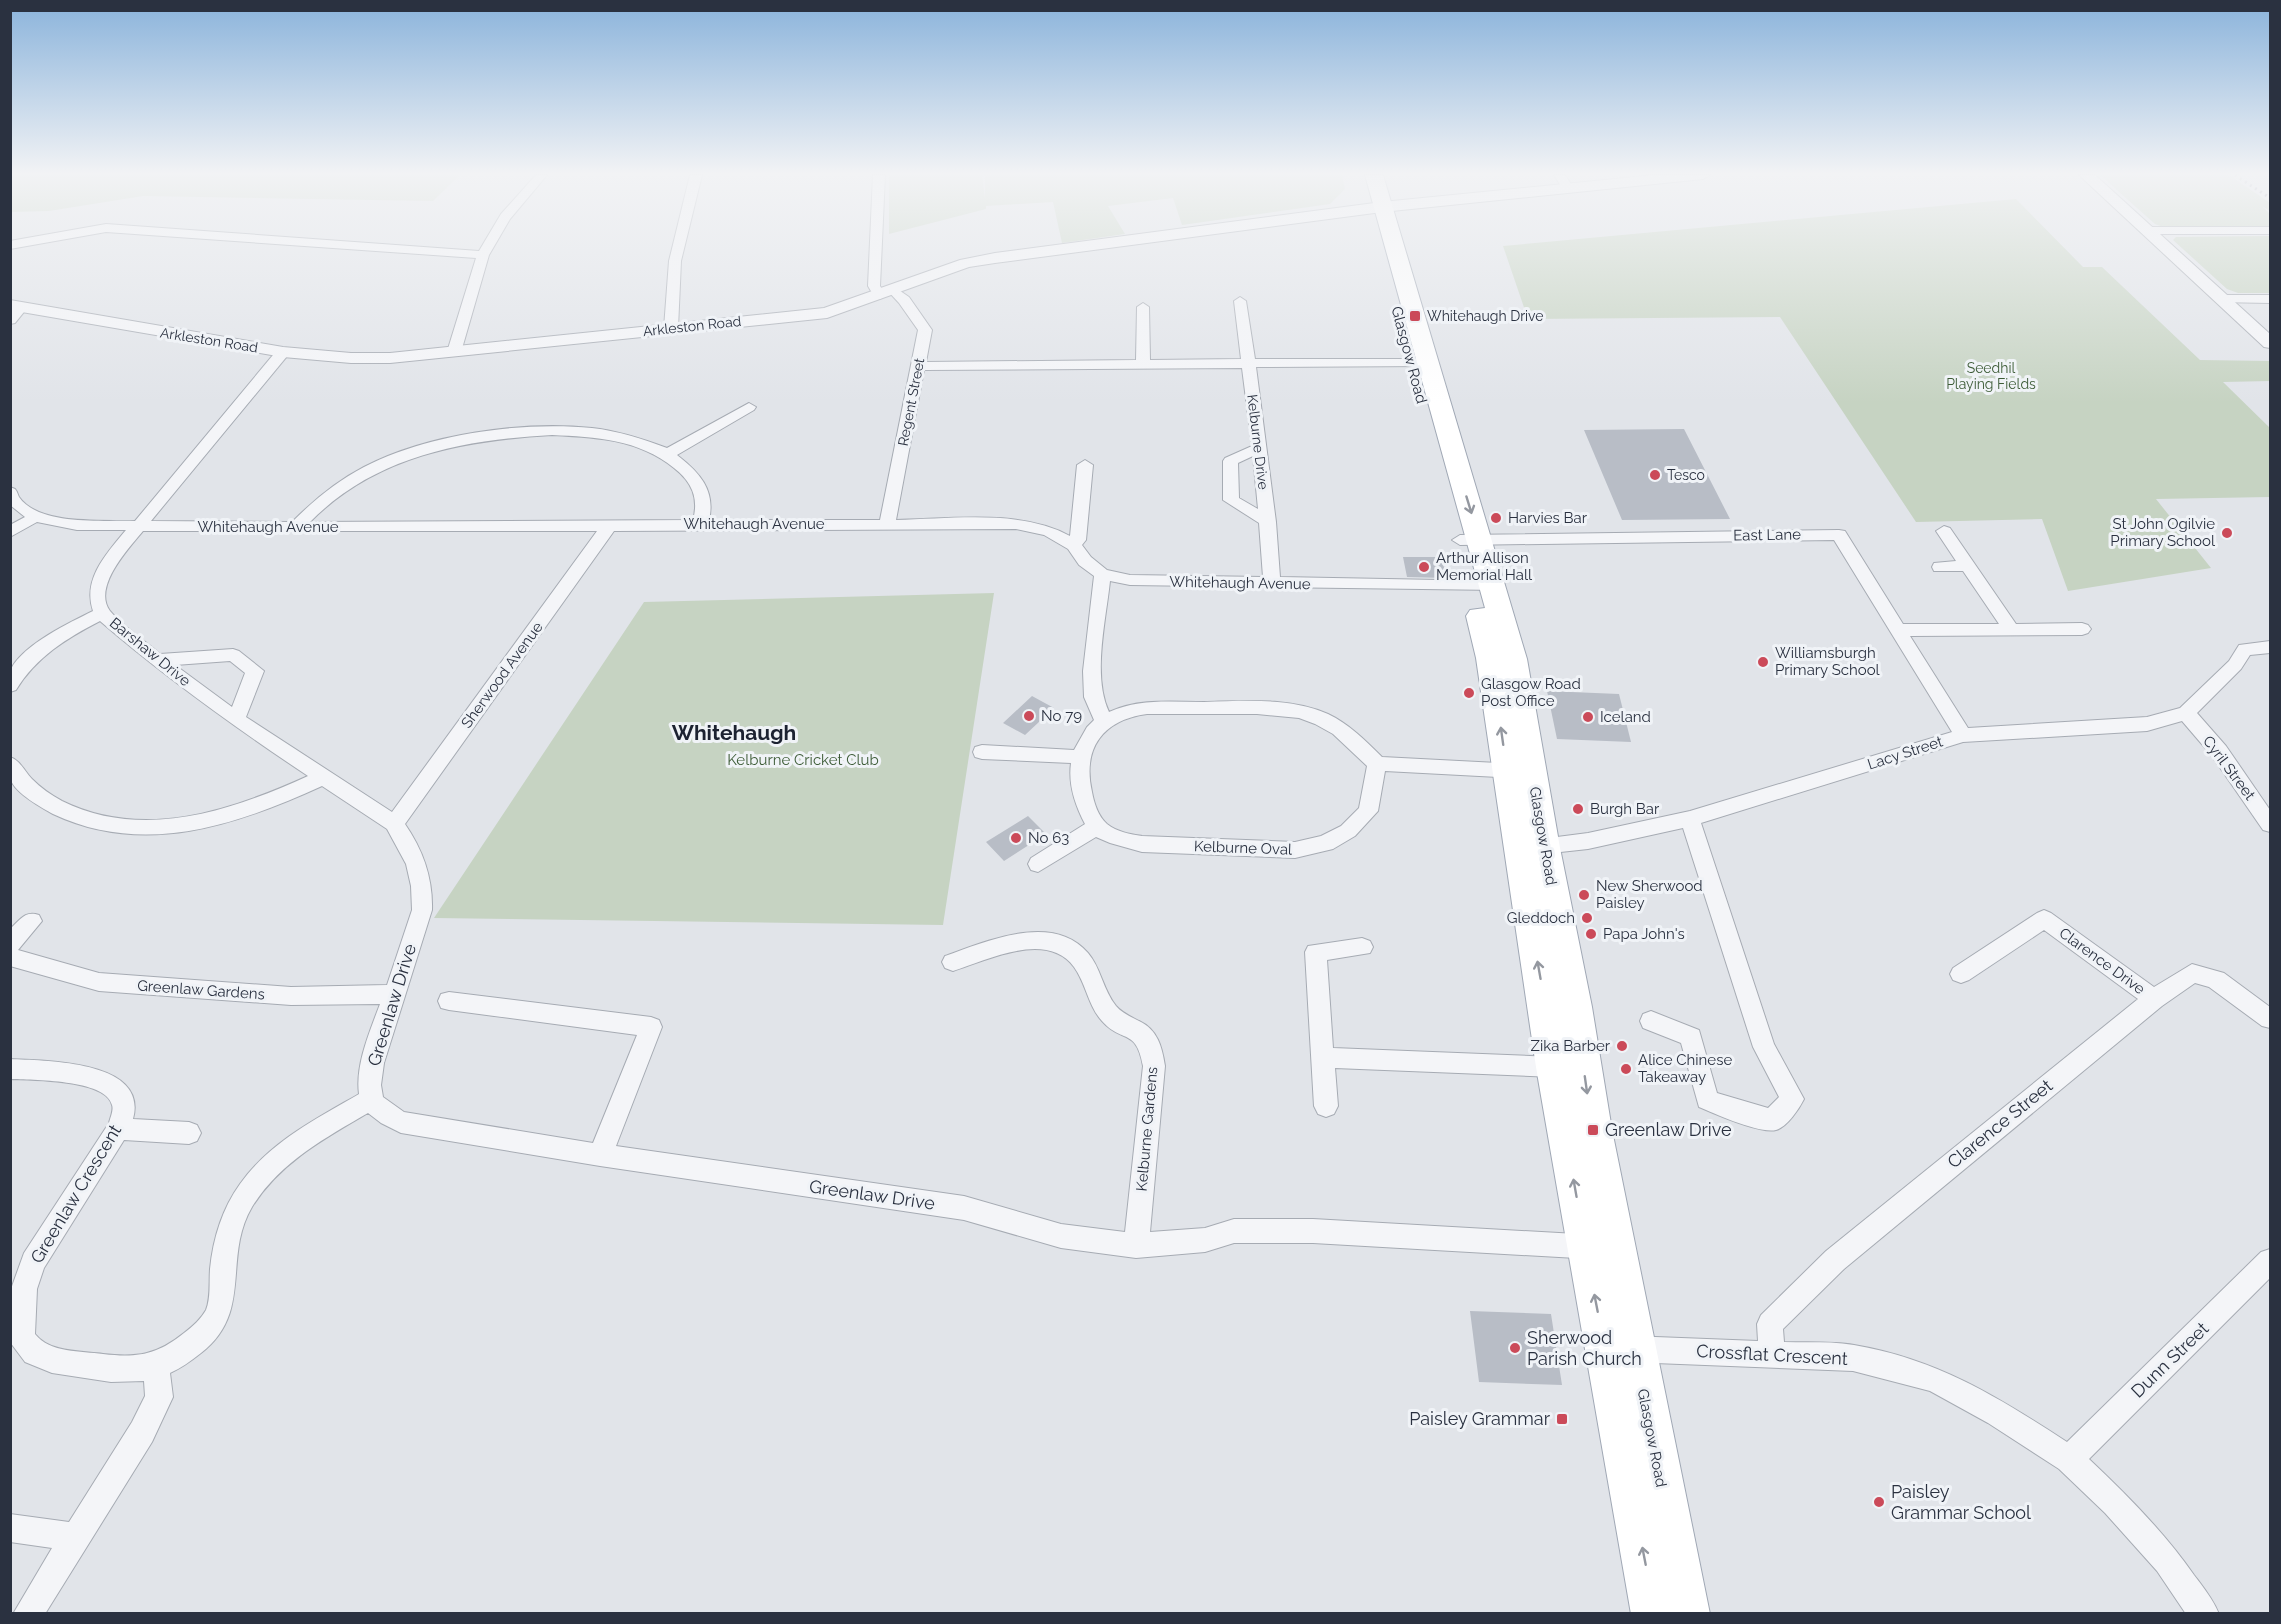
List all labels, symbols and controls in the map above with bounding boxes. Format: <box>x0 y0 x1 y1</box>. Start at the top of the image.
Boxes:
street label: Glasgow Road <box>1387 304 1431 406</box>
place label: Whitehaugh Drive <box>1427 308 1544 324</box>
marker: Whitehaugh Drive <box>1408 309 1422 323</box>
street label: Arkleston Road <box>642 313 742 339</box>
street label: Arkleston Road <box>159 324 259 356</box>
street label: Regent Street <box>895 356 927 447</box>
park label: Seedhil Playing Fields <box>1946 360 2036 392</box>
street label: Kelburne Drive <box>1244 393 1272 491</box>
place label: Tesco <box>1667 467 1705 483</box>
marker: Tesco <box>1648 468 1662 482</box>
one-way arrow <box>1465 495 1476 514</box>
place label: Harvies Bar <box>1508 509 1588 527</box>
marker: Harvies Bar <box>1489 511 1503 525</box>
street label: Whitehaugh Avenue <box>683 515 825 533</box>
place label: St John Ogilvie Primary School <box>2110 515 2216 550</box>
street label: Whitehaugh Avenue <box>197 518 339 536</box>
street label: East Lane <box>1733 525 1801 545</box>
marker: St John Ogilvie Primary School <box>2220 526 2234 540</box>
place label: Arthur Allison Memorial Hall <box>1436 549 1533 584</box>
marker: Arthur Allison Memorial Hall <box>1417 560 1431 574</box>
street label: Whitehaugh Avenue <box>1169 573 1311 593</box>
street label: Barshaw Drive <box>106 614 194 690</box>
street label: Sherwood Avenue <box>457 618 547 732</box>
place label: Williamsburgh Primary School <box>1775 644 1881 679</box>
marker: Williamsburgh Primary School <box>1756 655 1770 669</box>
place label: Glasgow Road Post Office <box>1481 675 1581 710</box>
marker: Glasgow Road Post Office <box>1462 686 1476 700</box>
place label: No 79 <box>1041 707 1082 725</box>
place label: Iceland <box>1600 708 1651 726</box>
marker: No 79 <box>1022 709 1036 723</box>
marker: Iceland <box>1581 710 1595 724</box>
district label: Whitehaugh <box>672 720 796 745</box>
one-way arrow <box>1496 727 1507 747</box>
street label: Lacy Street <box>1865 732 1945 774</box>
street label: Cyril Street <box>2199 732 2259 804</box>
park label: Kelburne Cricket Club <box>727 751 879 769</box>
street label: Glasgow Road <box>1525 785 1561 887</box>
place label: Burgh Bar <box>1590 800 1660 818</box>
marker: Burgh Bar <box>1571 802 1585 816</box>
place label: No 63 <box>1028 829 1069 847</box>
marker: No 63 <box>1009 831 1023 845</box>
street label: Kelburne Oval <box>1194 837 1293 859</box>
place label: New Sherwood Paisley <box>1596 877 1703 912</box>
marker: New Sherwood Paisley <box>1577 888 1591 902</box>
place label: Gleddoch <box>1507 909 1575 927</box>
marker: Gleddoch <box>1580 911 1594 925</box>
street label: Clarence Drive <box>2056 924 2149 998</box>
place label: Papa John's <box>1603 925 1685 943</box>
marker: Papa John's <box>1584 927 1598 941</box>
street label: Greenlaw Drive <box>363 941 420 1068</box>
one-way arrow <box>1534 961 1545 981</box>
street label: Greenlaw Gardens <box>137 977 265 1003</box>
place label: Zika Barber <box>1531 1037 1611 1055</box>
marker: Zika Barber <box>1615 1039 1629 1053</box>
place label: Alice Chinese Takeaway <box>1638 1051 1732 1086</box>
marker: Alice Chinese Takeaway <box>1619 1062 1633 1076</box>
street label: Kelburne Gardens <box>1133 1066 1161 1192</box>
one-way arrow <box>1581 1075 1592 1095</box>
street label: Clarence Street <box>1943 1075 2056 1172</box>
place label: Greenlaw Drive <box>1605 1119 1732 1140</box>
street label: Greenlaw Crescent <box>26 1121 125 1267</box>
marker: Greenlaw Drive <box>1586 1123 1600 1137</box>
street label: Greenlaw Drive <box>808 1175 937 1214</box>
one-way arrow <box>1569 1179 1580 1199</box>
one-way arrow <box>1590 1293 1601 1313</box>
street label: Dunn Street <box>2127 1318 2213 1402</box>
place label: Sherwood Parish Church <box>1527 1327 1642 1369</box>
street label: Crossflat Crescent <box>1696 1340 1848 1369</box>
marker: Sherwood Parish Church <box>1508 1341 1522 1355</box>
street label: Glasgow Road <box>1634 1387 1670 1489</box>
place label: Paisley Grammar <box>1409 1408 1551 1429</box>
marker: Paisley Grammar <box>1555 1412 1569 1426</box>
place label: Paisley Grammar School <box>1891 1481 2031 1523</box>
marker: Paisley Grammar School <box>1872 1495 1886 1509</box>
one-way arrow <box>1638 1547 1649 1566</box>

